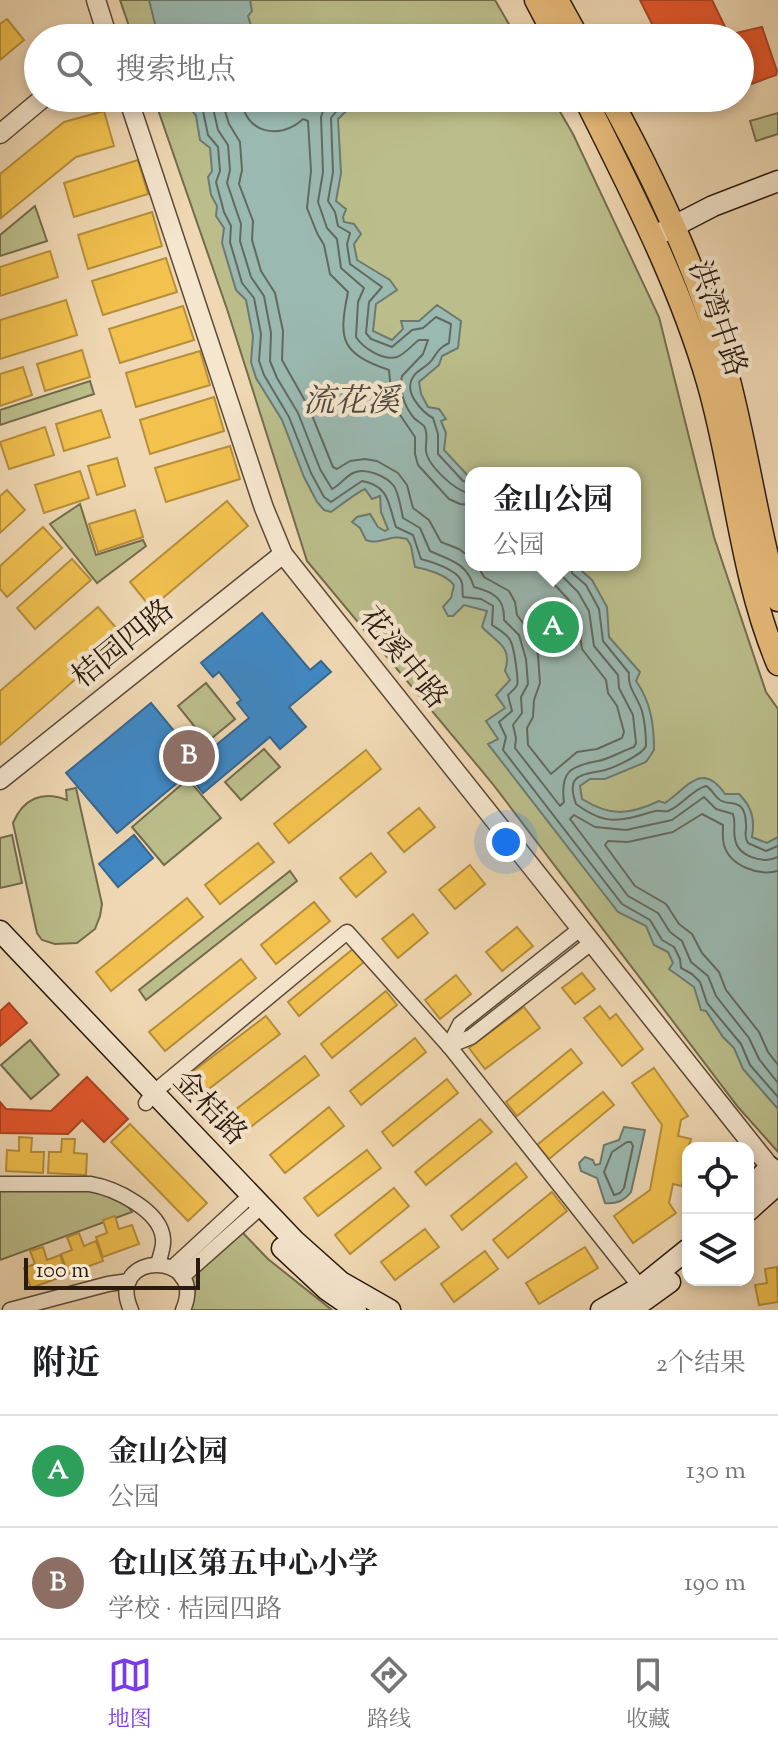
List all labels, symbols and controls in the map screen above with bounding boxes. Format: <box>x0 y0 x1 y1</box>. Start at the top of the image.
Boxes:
search box <box>24 24 754 112</box>
icon: search <box>52 46 96 90</box>
text: 搜索地点 <box>116 50 236 93</box>
street label: 洪湾中路 <box>676 255 756 383</box>
water label: 流花溪 <box>303 380 402 426</box>
popup <box>465 467 641 571</box>
text: 金山公园 <box>493 480 613 523</box>
text: 公园 <box>493 528 545 565</box>
street label: 桔园四路 <box>64 591 184 699</box>
pin: A <box>527 597 579 657</box>
street label: 花溪中路 <box>348 599 456 719</box>
pin: B <box>163 726 215 786</box>
your location <box>486 822 526 862</box>
street label: 金桔路 <box>162 1062 256 1156</box>
map controls <box>682 1142 754 1286</box>
button: locate <box>682 1142 754 1214</box>
button: layers <box>682 1214 754 1286</box>
scale bar <box>24 1254 200 1290</box>
text: 100 m <box>36 1256 89 1288</box>
text: 附近 <box>32 1341 100 1390</box>
text: 2个结果 <box>656 1346 746 1383</box>
text: 金山公园 <box>108 1432 228 1475</box>
text: A <box>47 1453 69 1490</box>
text: 130 m <box>686 1453 746 1490</box>
text: 公园 <box>108 1480 160 1517</box>
text: 仓山区第五中心小学 <box>108 1544 378 1587</box>
text: B <box>50 1565 66 1602</box>
text: 190 m <box>684 1565 746 1602</box>
text: 学校 · 桔园四路 <box>108 1592 282 1629</box>
tab: 地图 <box>108 1653 152 1737</box>
tab: 路线 <box>367 1653 411 1737</box>
tab: 收藏 <box>626 1653 670 1737</box>

